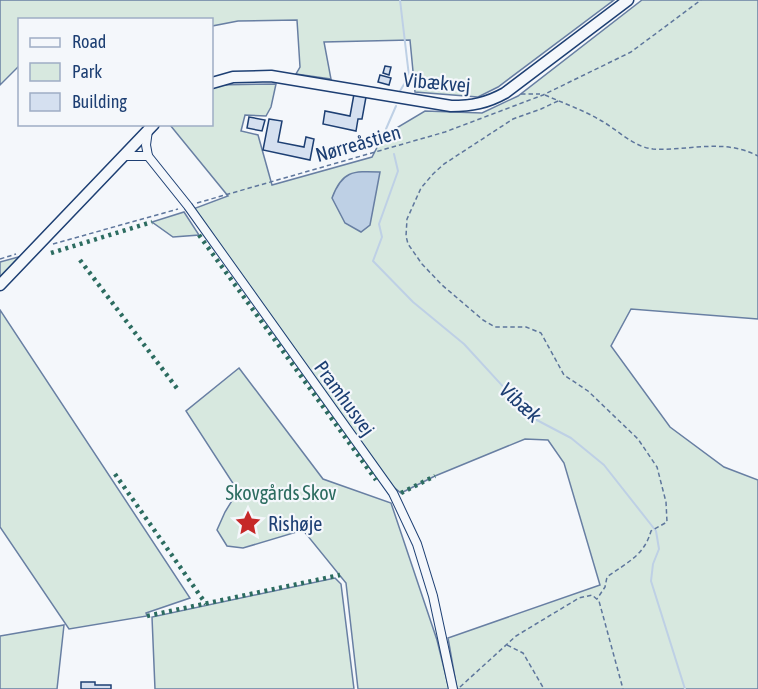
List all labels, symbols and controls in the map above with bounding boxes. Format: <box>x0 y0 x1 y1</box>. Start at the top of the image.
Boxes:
legend <box>18 18 213 126</box>
text: Road <box>72 31 106 52</box>
text: Park <box>72 61 102 82</box>
street label: Vibækvej <box>402 68 472 96</box>
text: Building <box>72 91 127 112</box>
street label: Nørreåstien <box>313 120 403 166</box>
street label: Pramhusvej <box>310 356 380 440</box>
water label: Vibæk <box>495 377 547 427</box>
park label: Skovgårds Skov <box>225 481 337 504</box>
place icon: Rishøje <box>233 508 263 538</box>
place label: Rishøje <box>268 512 322 535</box>

